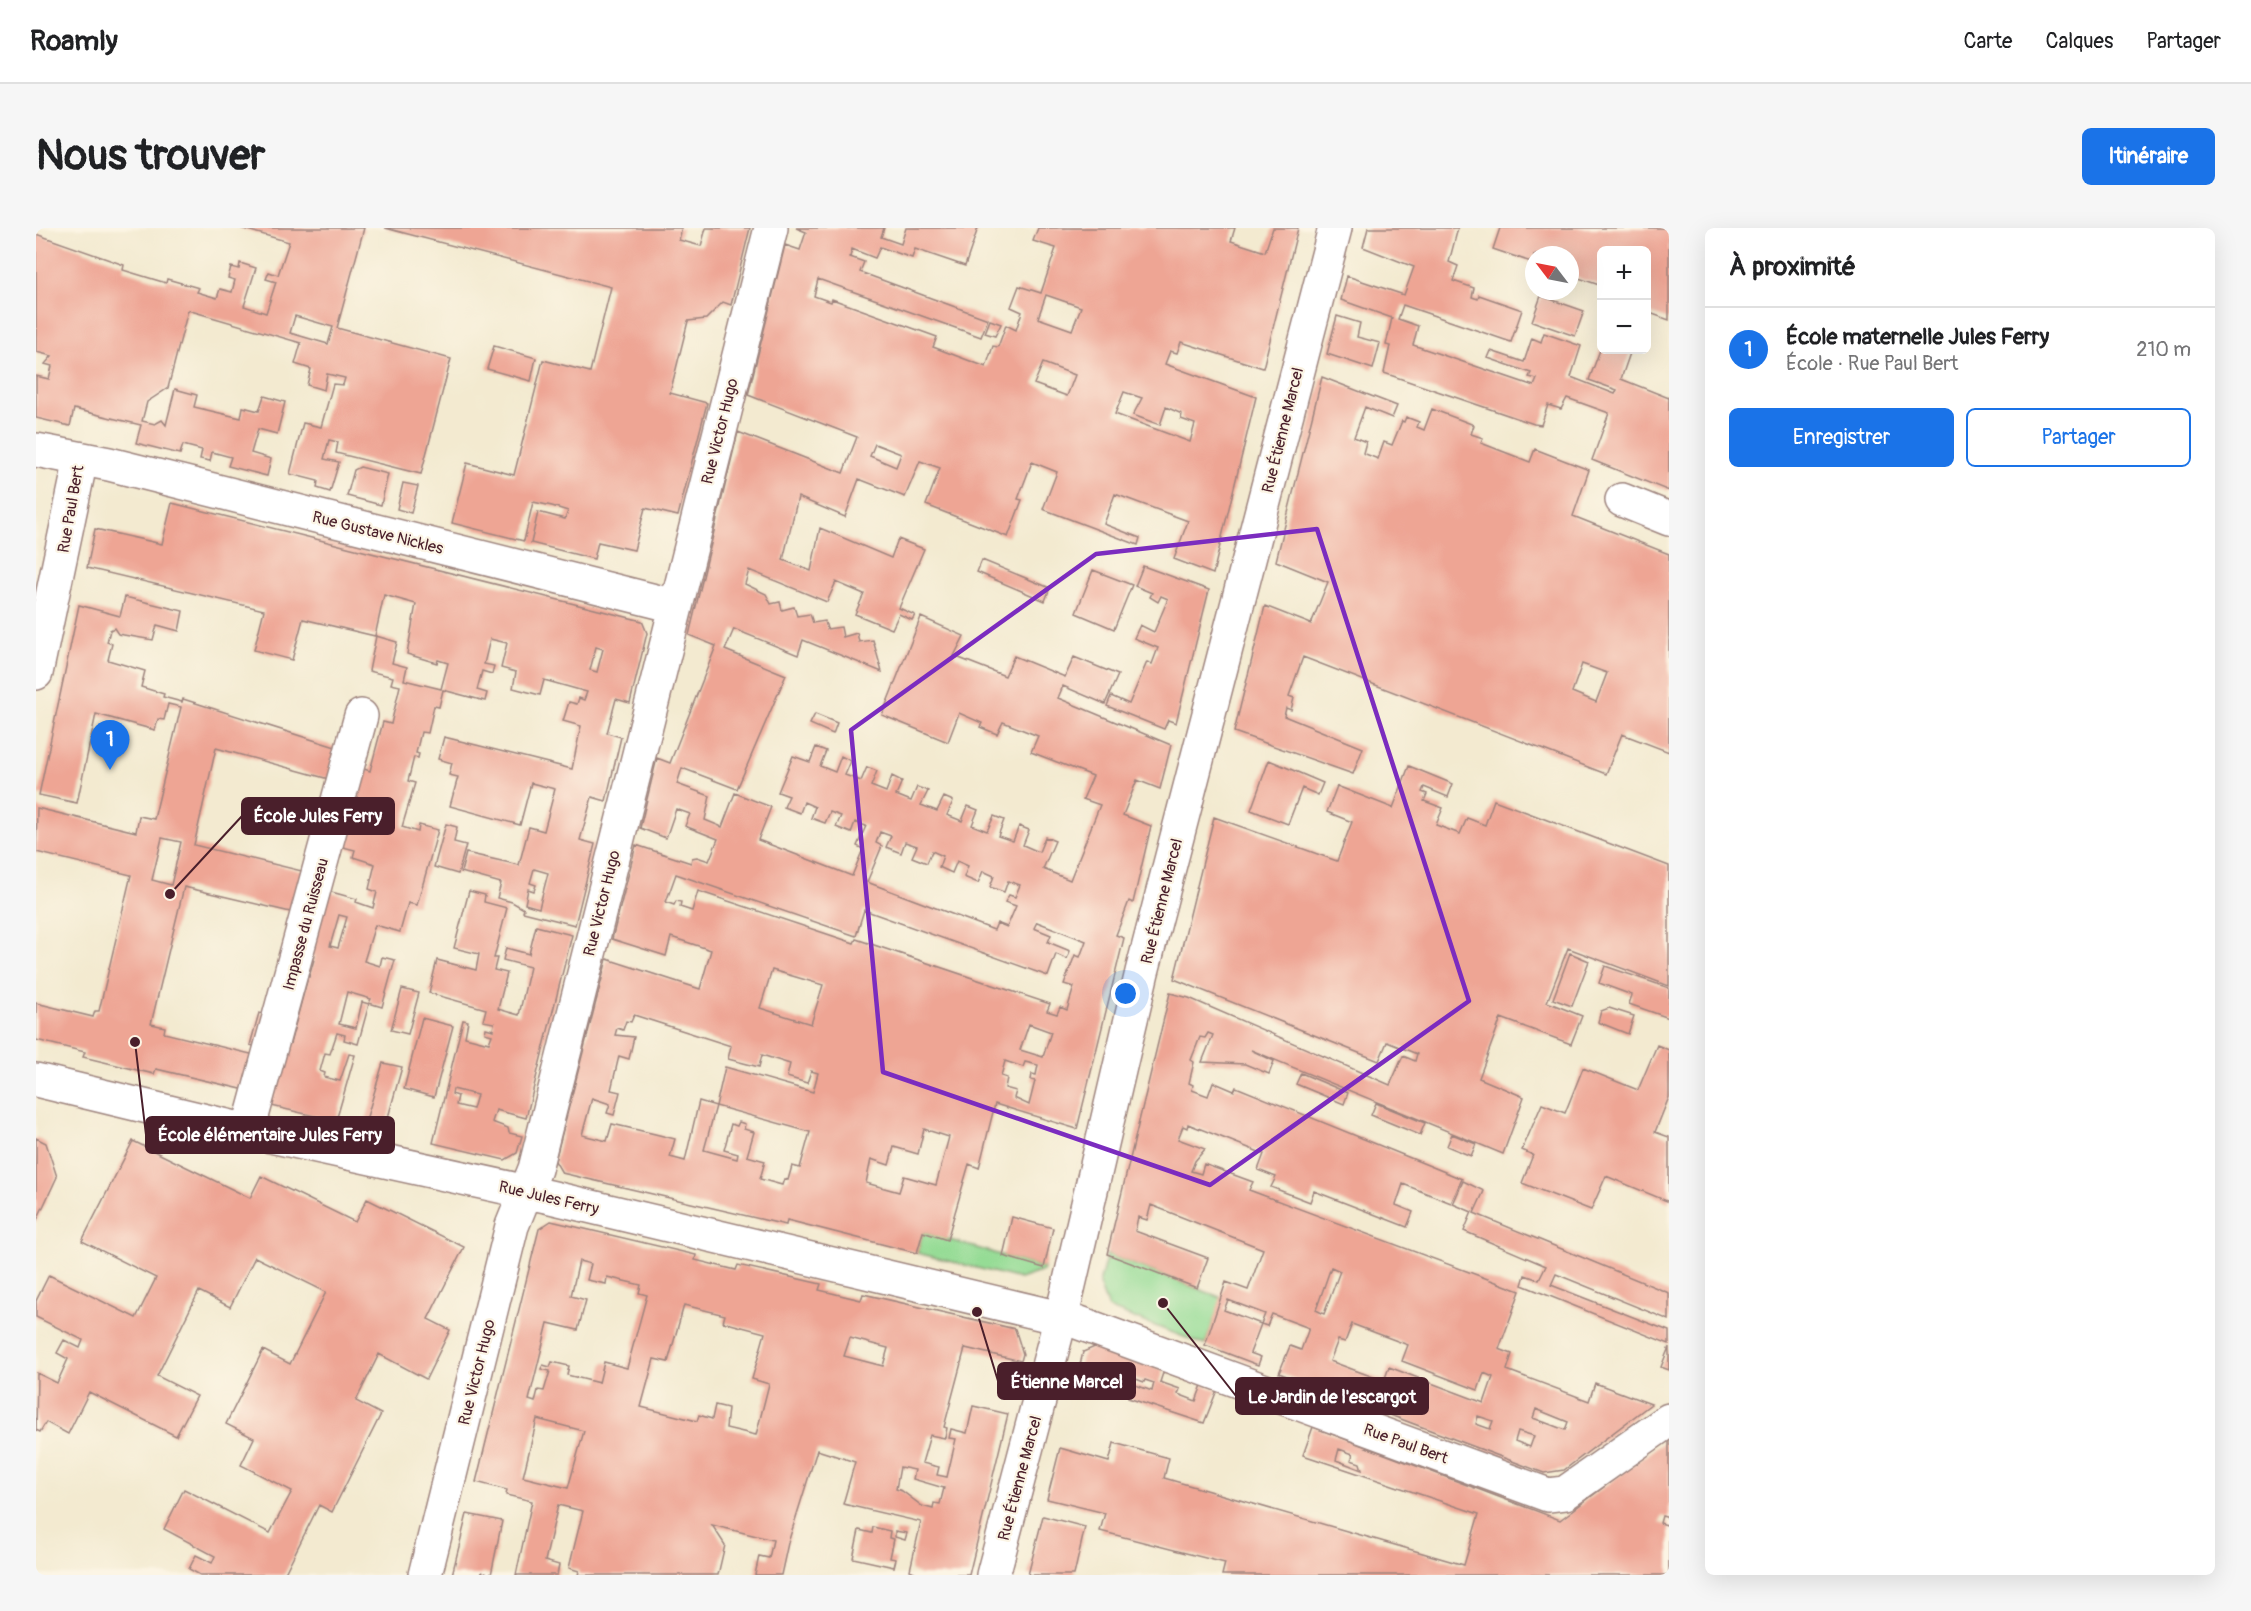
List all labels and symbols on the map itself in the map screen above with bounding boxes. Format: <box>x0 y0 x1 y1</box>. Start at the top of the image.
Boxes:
north arrow <box>1525 246 1579 300</box>
street label: Rue Étienne Marcel <box>1258 365 1308 495</box>
street label: Rue Victor Hugo <box>697 376 743 486</box>
street label: Rue Paul Bert <box>53 463 89 554</box>
street label: Rue Gustave Nickles <box>310 507 445 559</box>
pin: 1 <box>90 720 130 770</box>
callout: École Jules Ferry <box>242 798 394 834</box>
text: École Jules Ferry <box>254 805 383 828</box>
street label: Rue Étienne Marcel <box>1137 836 1187 966</box>
street label: Rue Victor Hugo <box>579 848 625 958</box>
street label: Impasse du Ruisseau <box>279 856 333 993</box>
your location <box>1111 979 1140 1008</box>
callout: École élémentaire Jules Ferry <box>146 1117 394 1153</box>
text: École élémentaire Jules Ferry <box>158 1124 382 1147</box>
street label: Rue Jules Ferry <box>497 1177 601 1219</box>
street label: Rue Victor Hugo <box>454 1317 500 1427</box>
callout: Étienne Marcel <box>998 1363 1135 1399</box>
text: Étienne Marcel <box>1011 1371 1123 1394</box>
callout: Le Jardin de l'escargot <box>1236 1378 1428 1414</box>
text: Le Jardin de l'escargot <box>1248 1386 1417 1409</box>
street label: Rue Étienne Marcel <box>994 1414 1046 1543</box>
street label: Rue Paul Bert <box>1361 1419 1451 1469</box>

